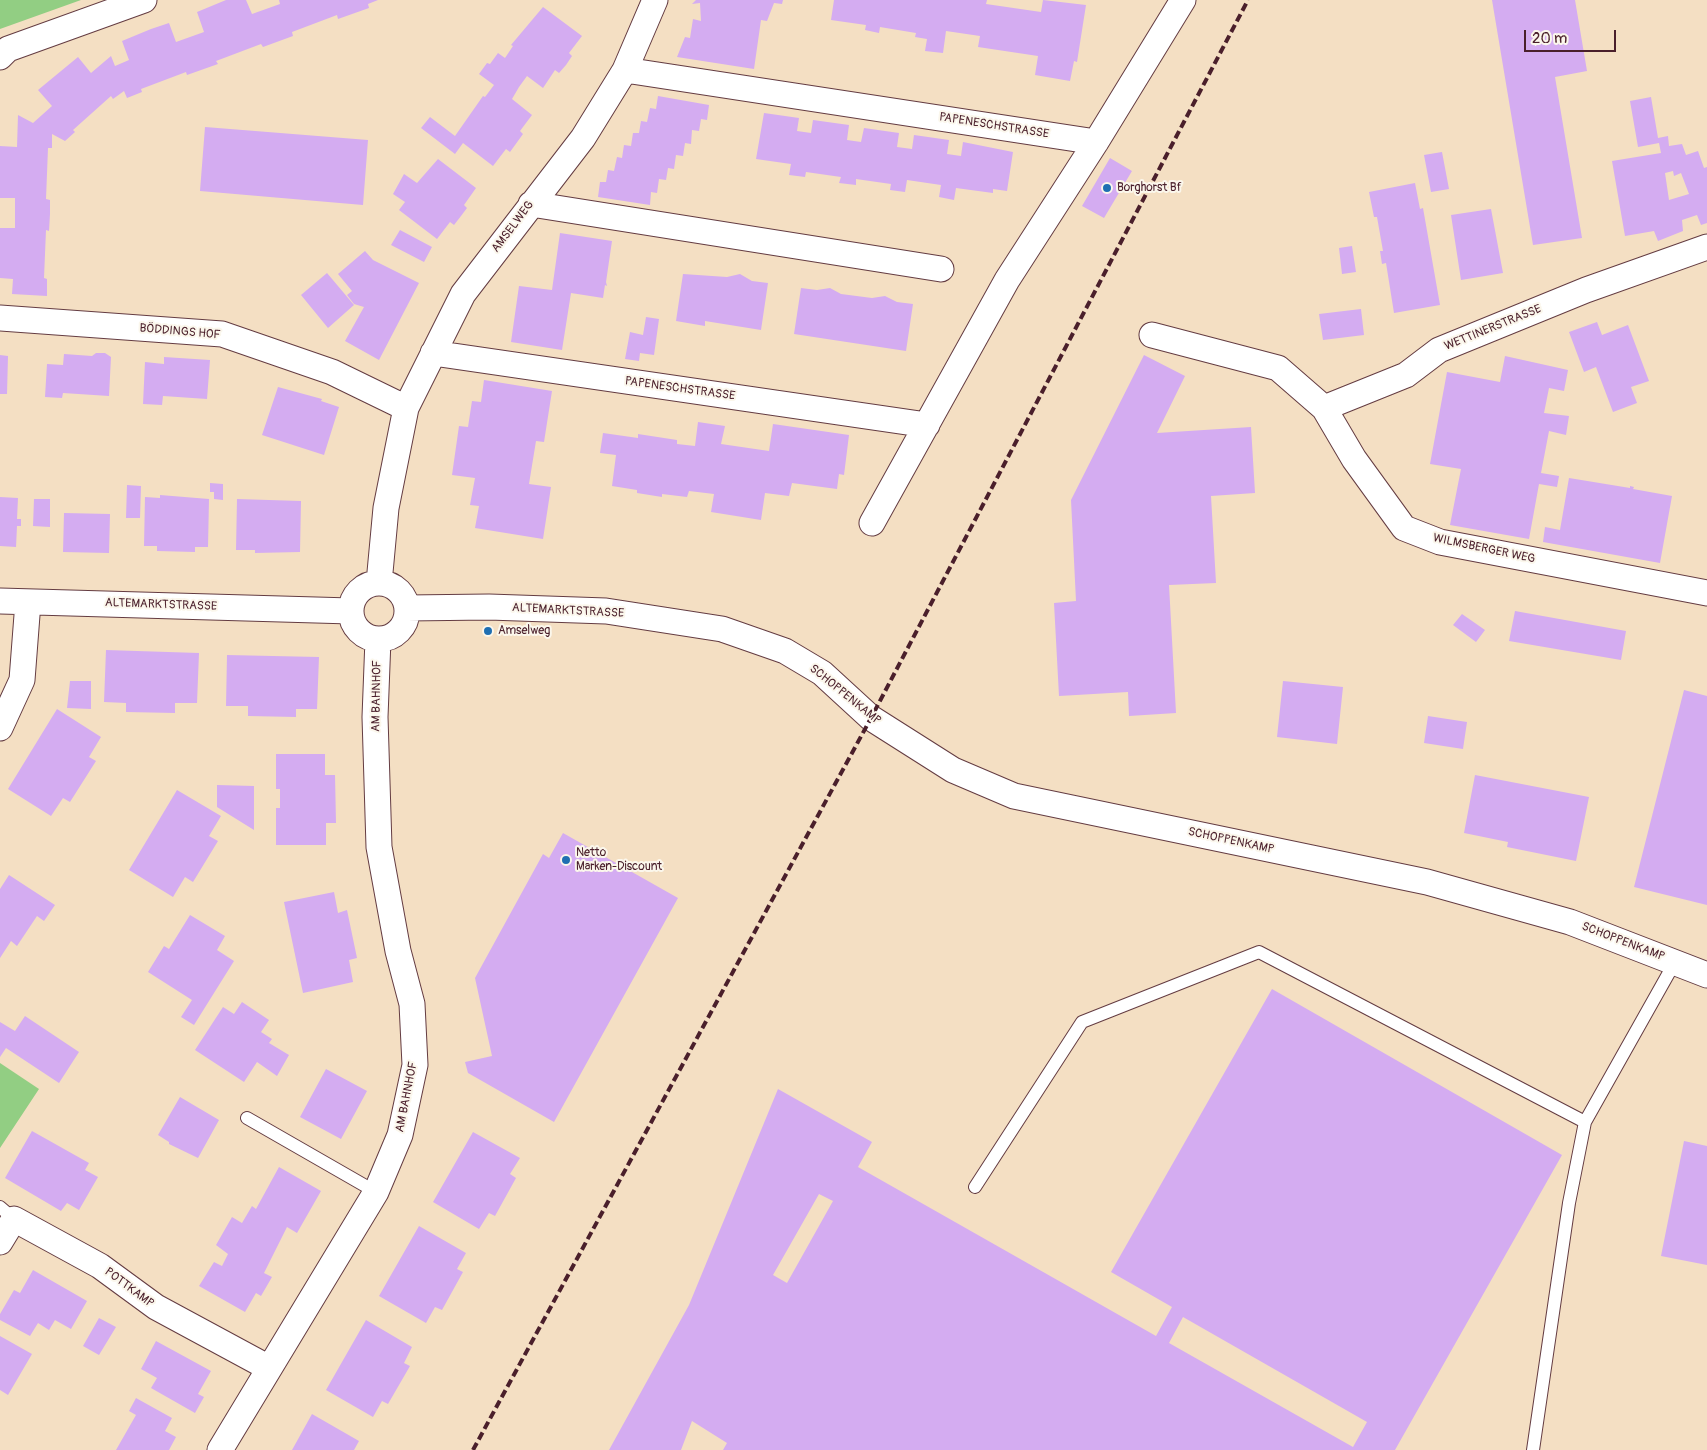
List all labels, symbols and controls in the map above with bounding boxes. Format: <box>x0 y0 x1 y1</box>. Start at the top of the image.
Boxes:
scale bar <box>1527 20 1620 52</box>
text: 20 m <box>1532 29 1567 48</box>
street label: PAPENESCHSTRASSE <box>938 110 1050 142</box>
place label: Borghorst Bf <box>1117 181 1181 195</box>
marker: Borghorst Bf <box>1101 182 1113 194</box>
street label: AMSELWEG <box>489 198 537 256</box>
street label: WETTINERSTRASSE <box>1442 302 1544 354</box>
street label: BÖDDINGS HOF <box>139 321 221 343</box>
street label: PAPENESCHSTRASSE <box>624 374 736 404</box>
street label: WILMSBERGER WEG <box>1432 531 1536 567</box>
street label: ALTEMARKTSTRASSE <box>105 596 217 614</box>
street label: ALTEMARKTSTRASSE <box>512 601 624 621</box>
place label: Amselweg <box>498 624 550 638</box>
marker: Amselweg <box>482 625 494 637</box>
street label: AM BAHNHOF <box>369 660 385 732</box>
street label: SCHOPPENKAMP <box>806 662 884 728</box>
street label: SCHOPPENKAMP <box>1187 825 1275 857</box>
place label: Netto Marken-Discount <box>576 846 662 874</box>
marker: Netto Marken-Discount <box>560 854 572 866</box>
street label: SCHOPPENKAMP <box>1579 920 1667 964</box>
street label: AM BAHNHOF <box>393 1060 421 1134</box>
street label: POTTKAMP <box>102 1265 156 1311</box>

